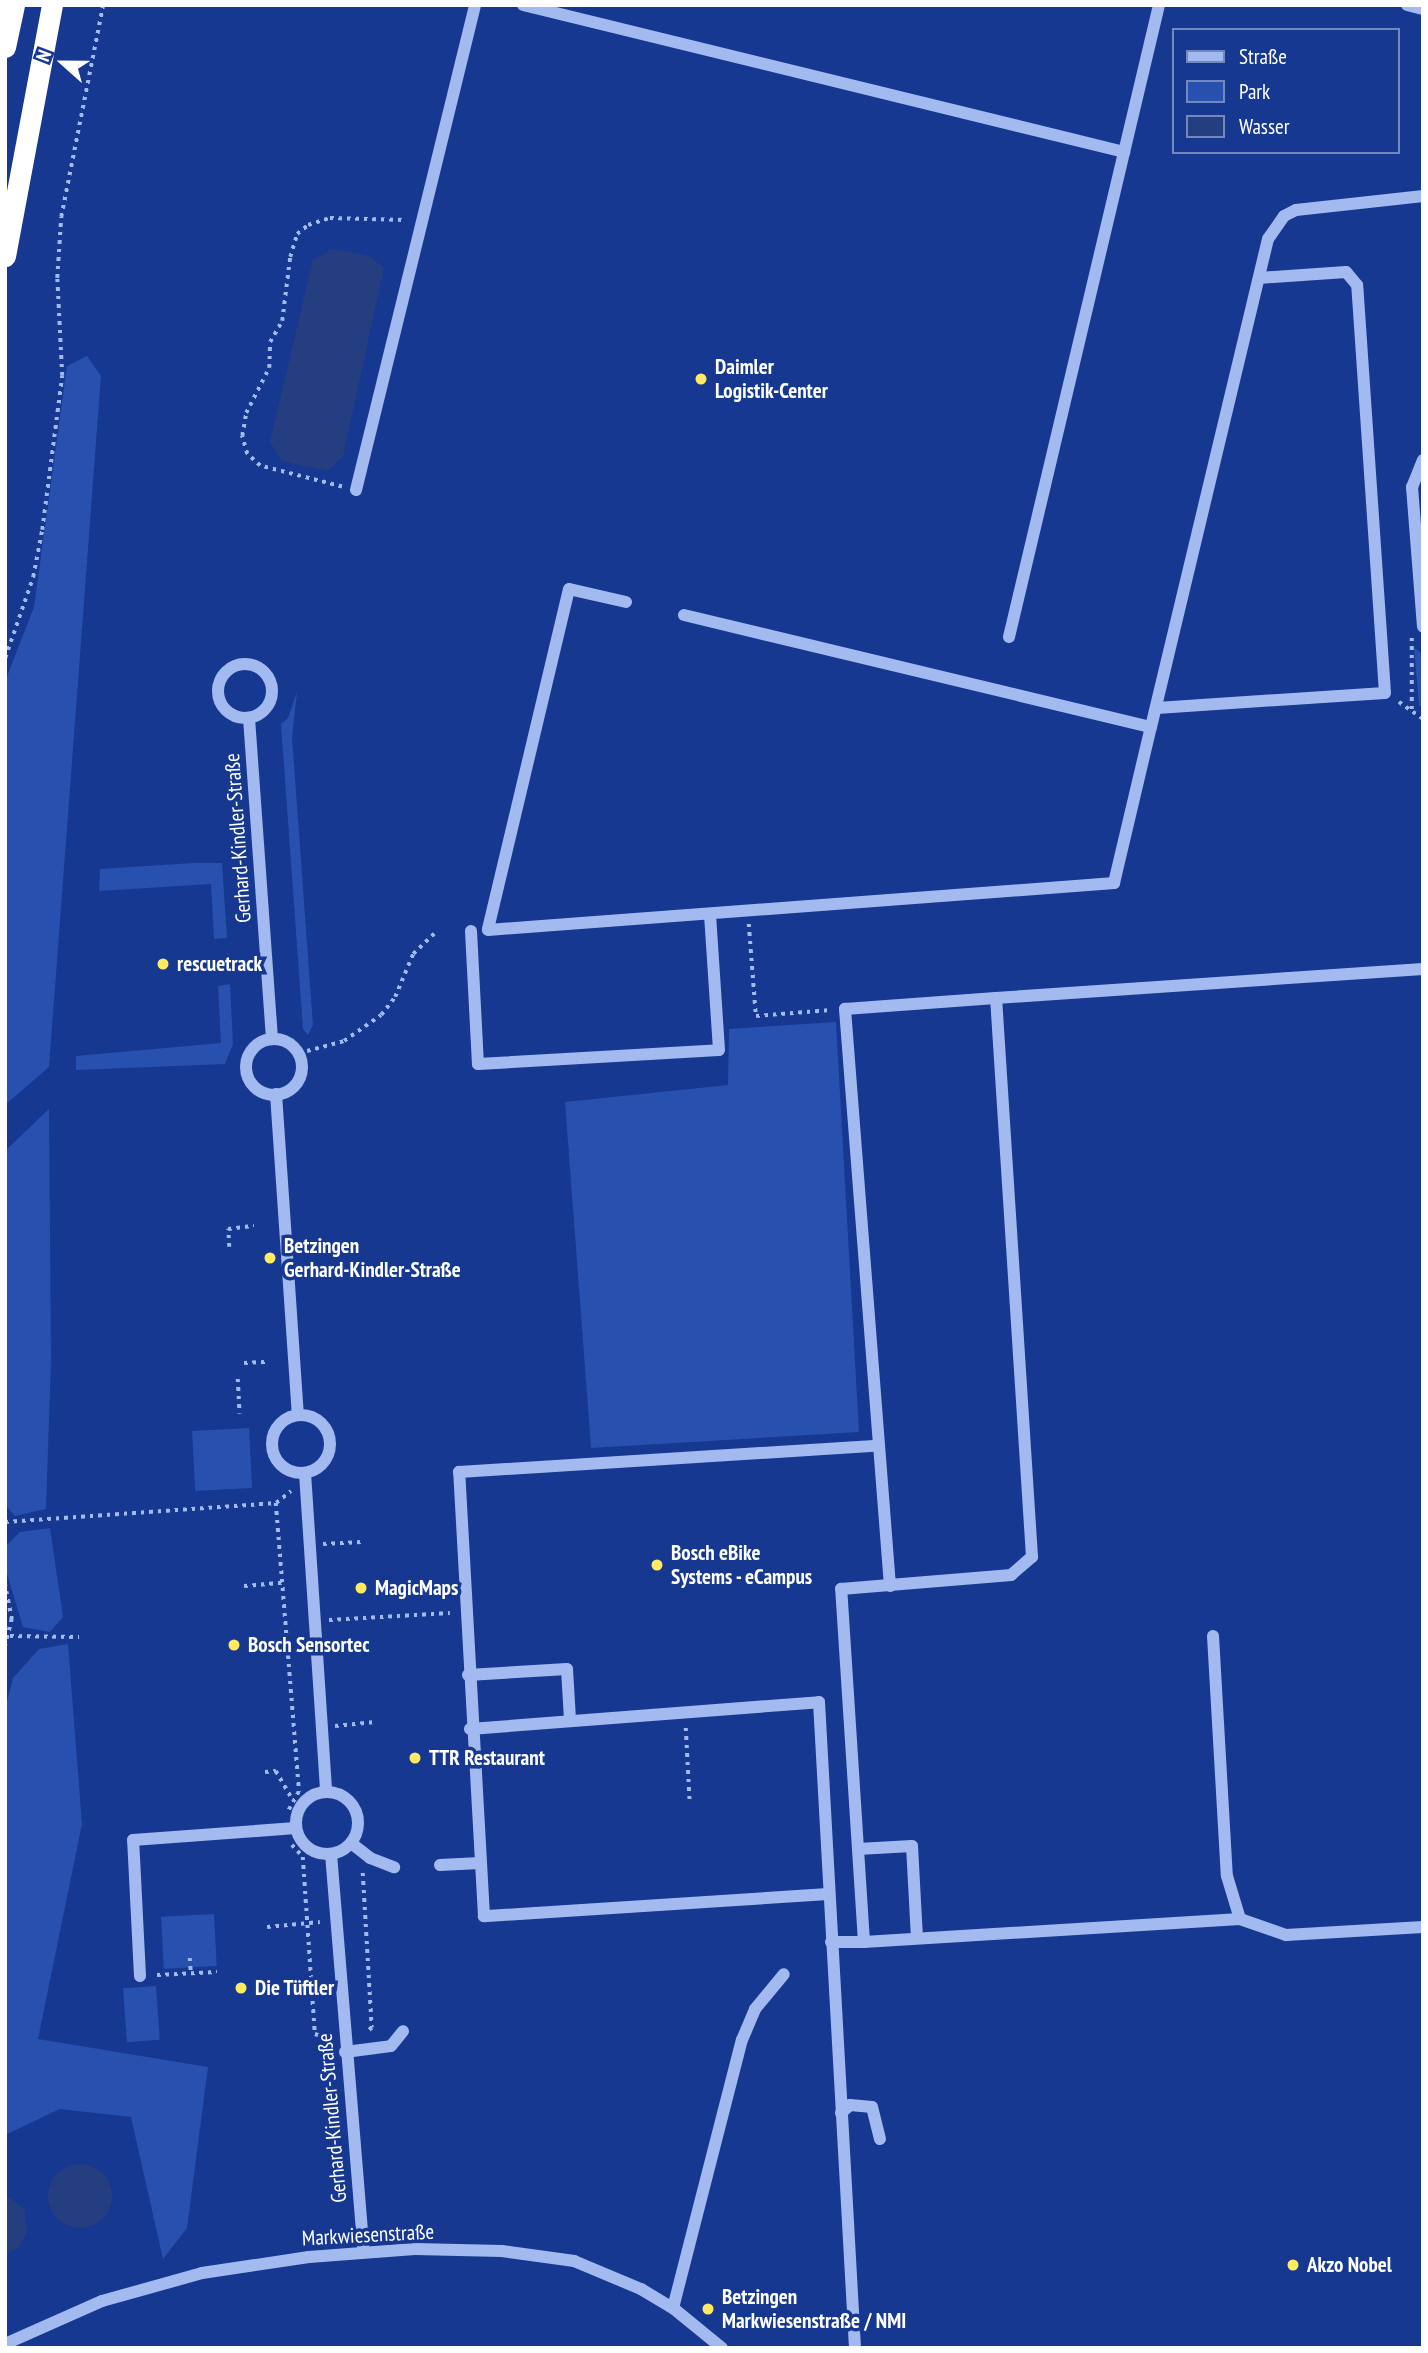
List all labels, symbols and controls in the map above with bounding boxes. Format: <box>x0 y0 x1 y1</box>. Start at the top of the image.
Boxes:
north arrow <box>28 28 98 98</box>
legend <box>1172 28 1400 154</box>
text: Straße <box>1239 43 1287 70</box>
text: N <box>30 46 56 65</box>
text: Park <box>1239 78 1270 105</box>
text: Wasser <box>1239 113 1289 140</box>
place label: Daimler Logistik-Center <box>715 354 828 404</box>
marker: Daimler Logistik-Center <box>693 371 709 387</box>
street label: Gerhard-Kindler-Straße <box>220 752 256 924</box>
place label: rescuetrack <box>177 951 262 977</box>
marker: rescuetrack <box>155 956 171 972</box>
place label: Betzingen Gerhard-Kindler-Straße <box>284 1233 461 1283</box>
marker: Betzingen Gerhard-Kindler-Straße <box>262 1250 278 1266</box>
place label: Bosch eBike Systems - eCampus <box>671 1540 814 1590</box>
marker: Bosch eBike Systems - eCampus <box>649 1557 665 1573</box>
place label: MagicMaps <box>375 1575 458 1601</box>
marker: MagicMaps <box>353 1580 369 1596</box>
place label: Bosch Sensortec <box>248 1632 370 1658</box>
marker: Bosch Sensortec <box>226 1637 242 1653</box>
place label: TTR Restaurant <box>429 1745 545 1771</box>
marker: TTR Restaurant <box>407 1750 423 1766</box>
place label: Die Tüftler <box>255 1975 335 2001</box>
marker: Die Tüftler <box>233 1980 249 1996</box>
street label: Gerhard-Kindler-Straße <box>312 2032 352 2204</box>
street label: Markwiesenstraße <box>301 2219 435 2251</box>
place label: Akzo Nobel <box>1307 2252 1392 2278</box>
marker: Akzo Nobel <box>1285 2257 1301 2273</box>
place label: Betzingen Markwiesenstraße / NMI <box>722 2284 906 2334</box>
marker: Betzingen Markwiesenstraße / NMI <box>700 2301 716 2317</box>

